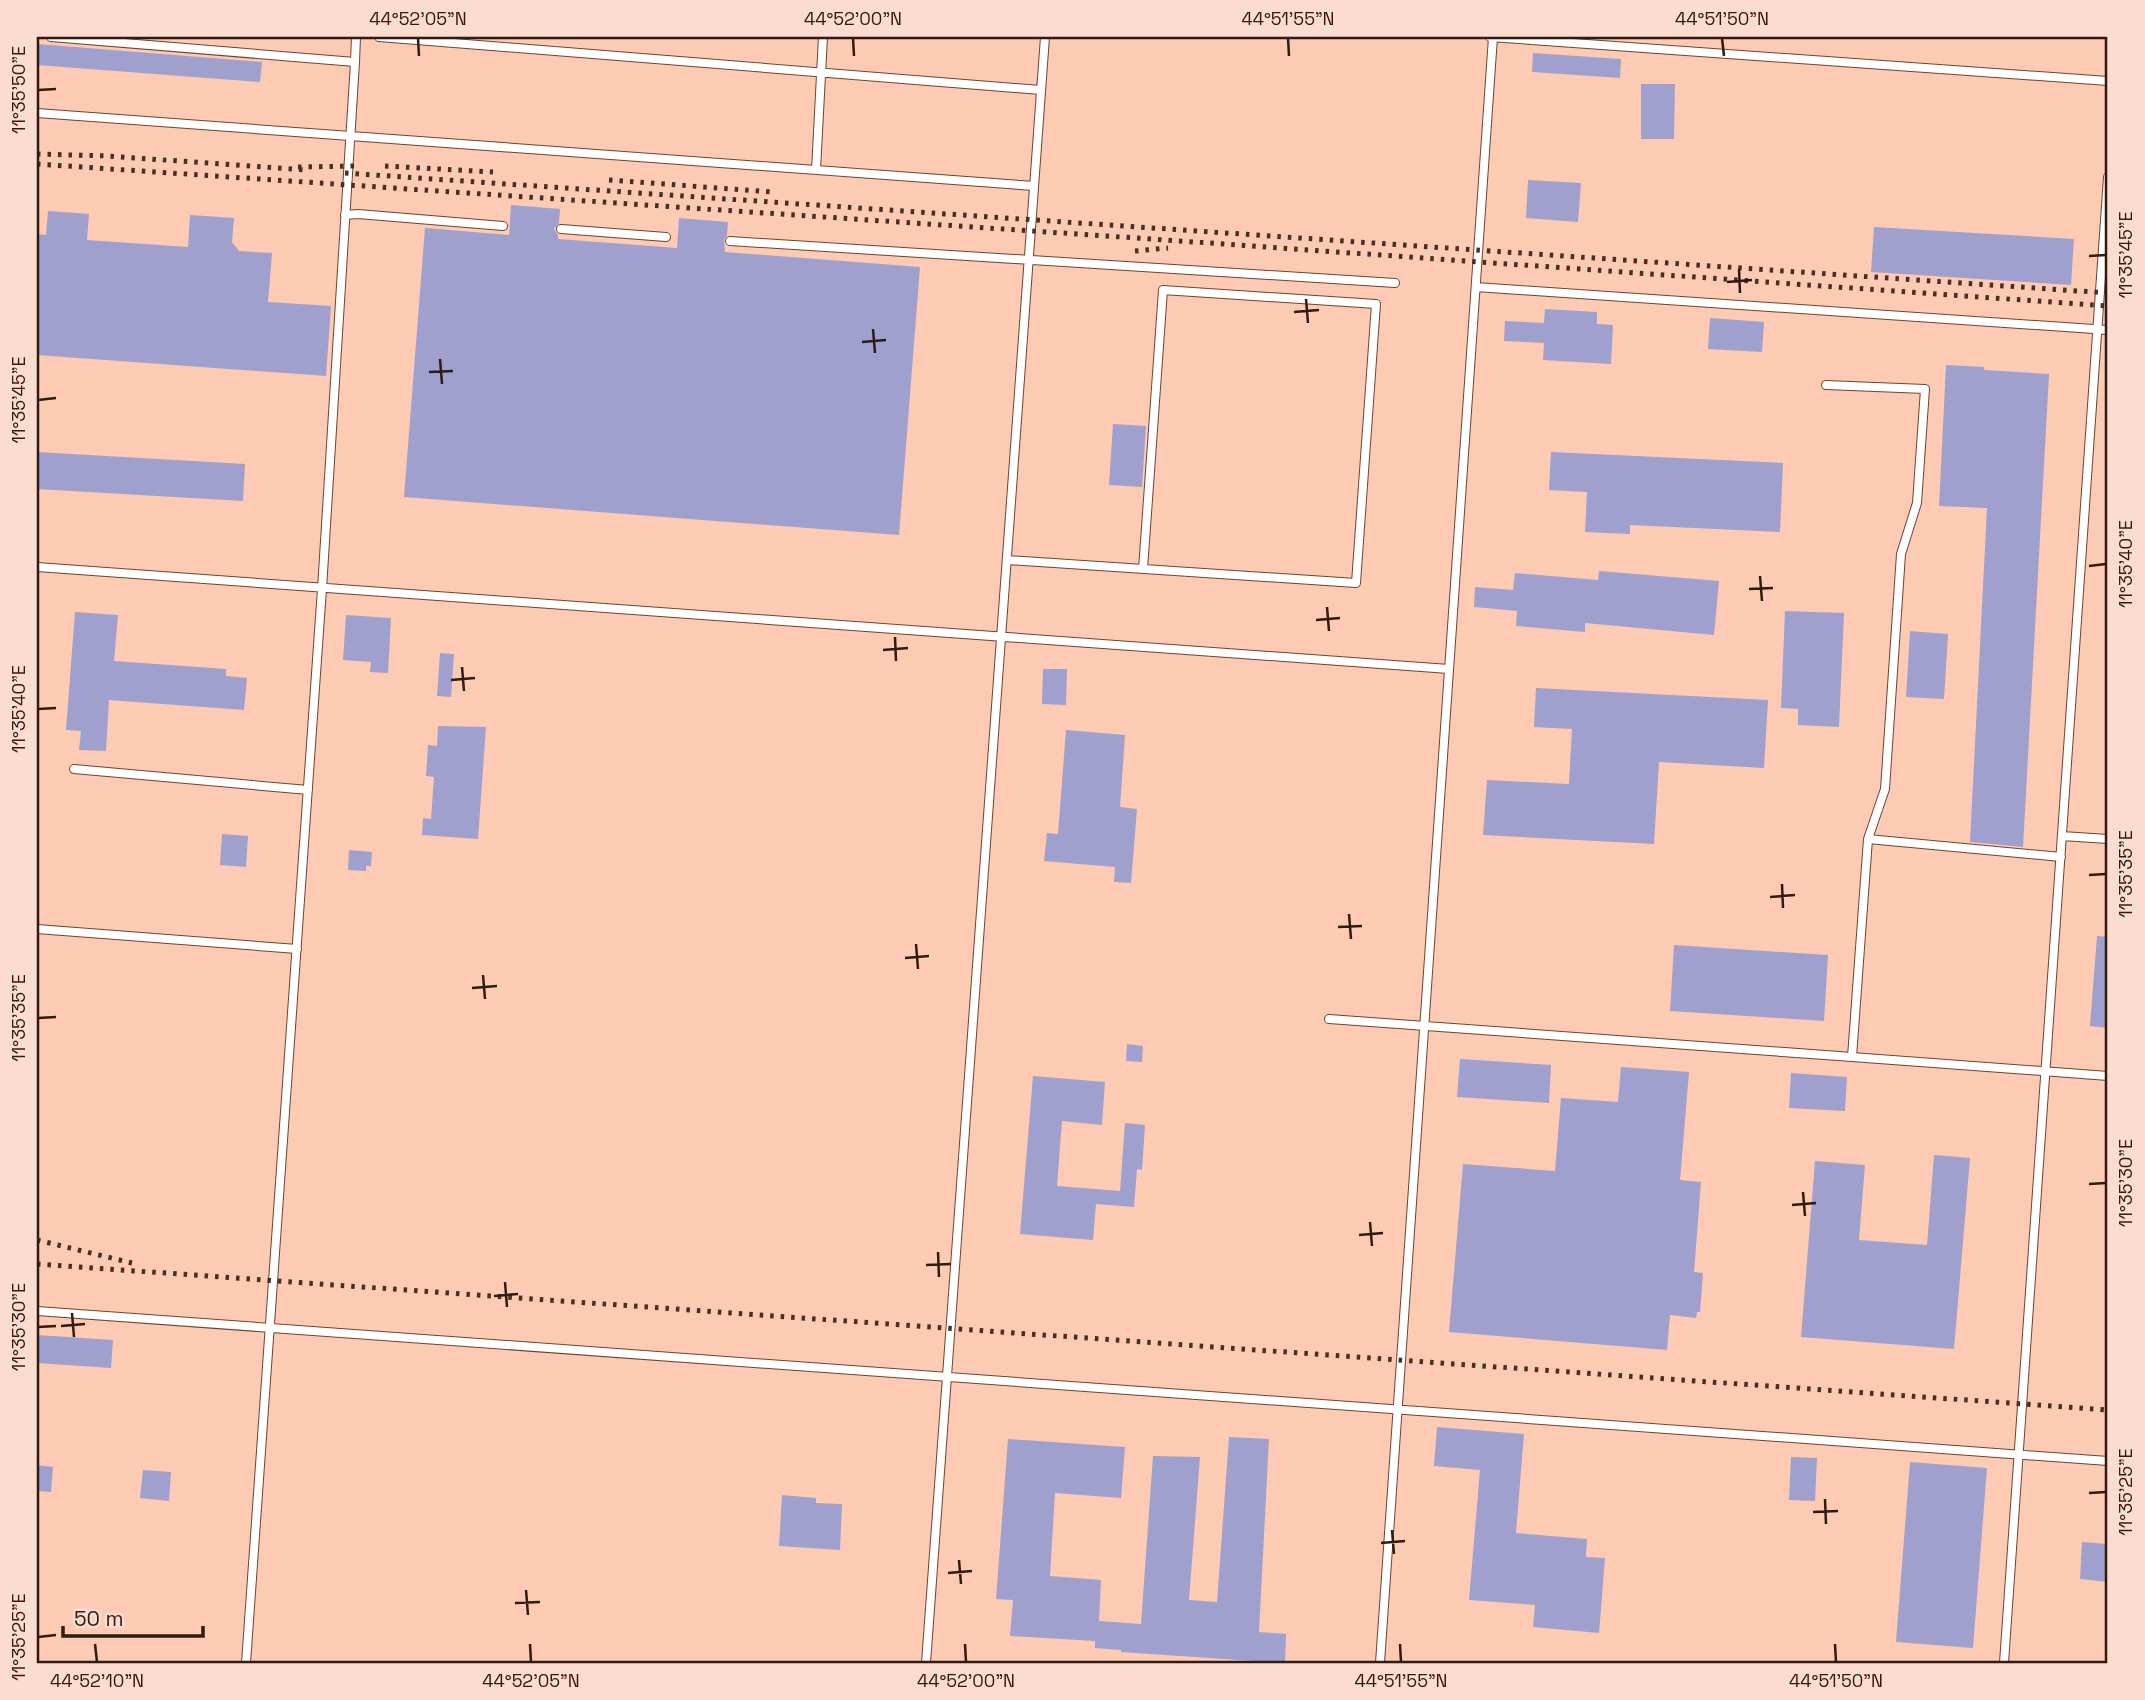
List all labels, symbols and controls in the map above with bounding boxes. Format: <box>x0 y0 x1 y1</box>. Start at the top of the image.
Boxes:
text: 44°52'05"N <box>369 7 467 30</box>
text: 44°52'00"N <box>804 7 902 30</box>
text: 44°51'55"N <box>1241 7 1335 30</box>
text: 44°51'50"N <box>1675 7 1769 30</box>
text: 11°35'50"E <box>7 46 30 134</box>
text: 11°35'45"E <box>2114 211 2137 299</box>
text: 11°35'45"E <box>7 356 30 444</box>
text: 11°35'40"E <box>2114 520 2137 608</box>
text: 11°35'40"E <box>7 665 30 753</box>
text: 11°35'35"E <box>2114 830 2137 918</box>
text: 11°35'35"E <box>7 974 30 1062</box>
text: 11°35'30"E <box>2114 1139 2137 1227</box>
text: 11°35'30"E <box>7 1283 30 1371</box>
text: 11°35'25"E <box>2114 1448 2137 1536</box>
text: 11°35'25"E <box>7 1593 30 1681</box>
scale bar <box>63 1595 203 1639</box>
text: 50 m <box>74 1605 124 1632</box>
text: 44°52'10"N <box>50 1669 144 1692</box>
text: 44°52'05"N <box>482 1669 580 1692</box>
text: 44°52'00"N <box>917 1669 1015 1692</box>
text: 44°51'55"N <box>1354 1669 1448 1692</box>
text: 44°51'50"N <box>1789 1669 1883 1692</box>

